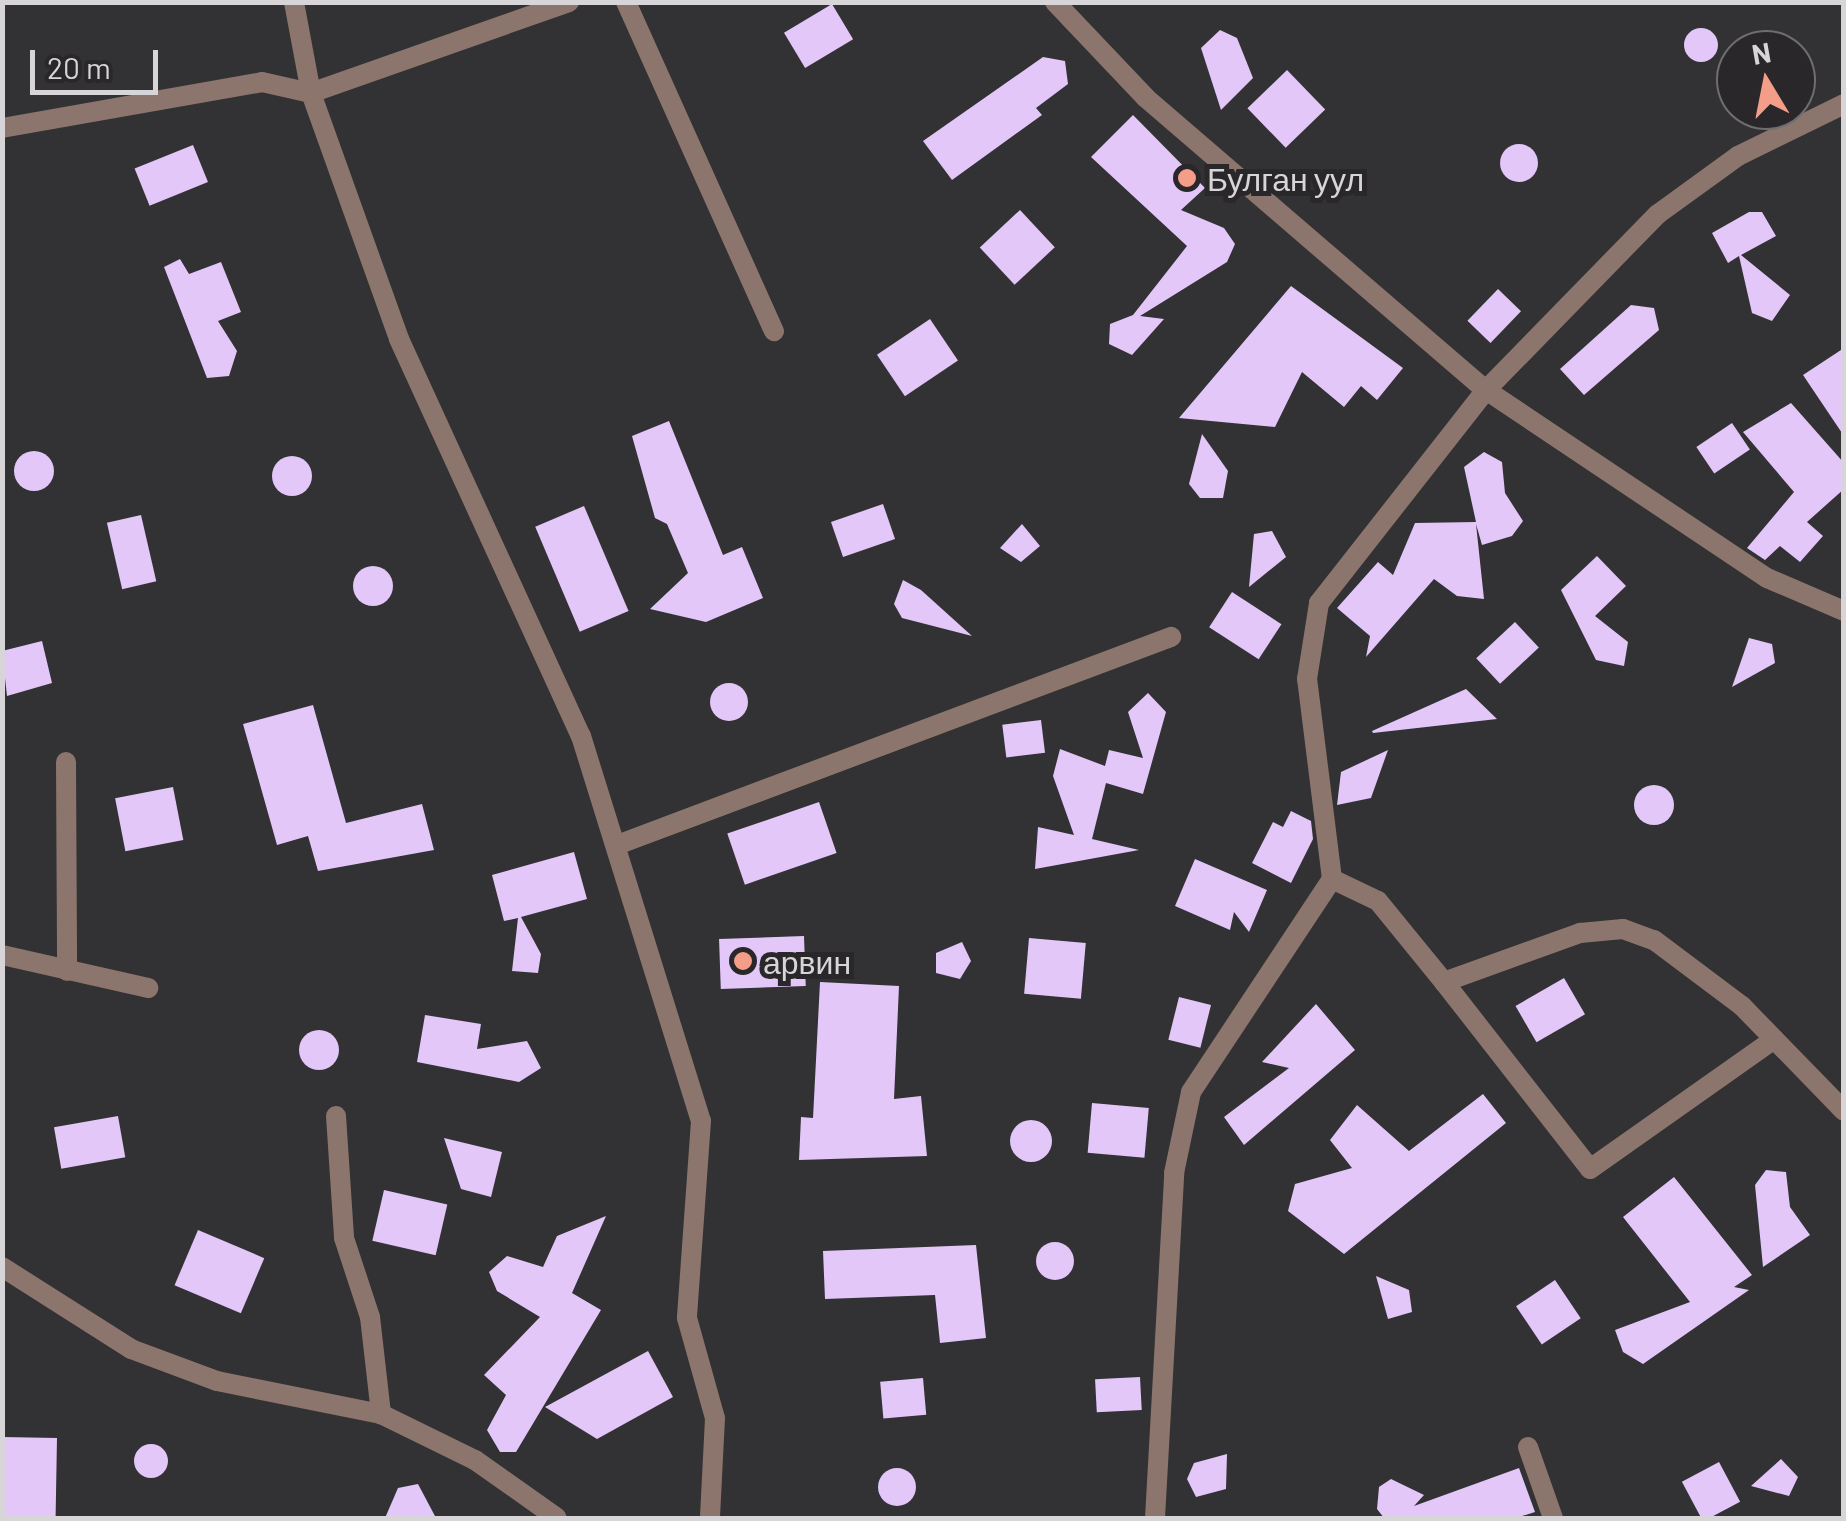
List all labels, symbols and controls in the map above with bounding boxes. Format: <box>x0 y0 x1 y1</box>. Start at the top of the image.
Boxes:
scale bar <box>35 30 162 92</box>
north arrow <box>1716 30 1816 130</box>
text: N <box>1749 34 1773 71</box>
text: 20 m <box>47 49 111 85</box>
place label: Булган уул <box>1207 159 1364 197</box>
marker: Булган уул <box>1176 167 1198 189</box>
place label: арвин <box>763 942 851 980</box>
marker: арвин <box>732 950 754 972</box>

